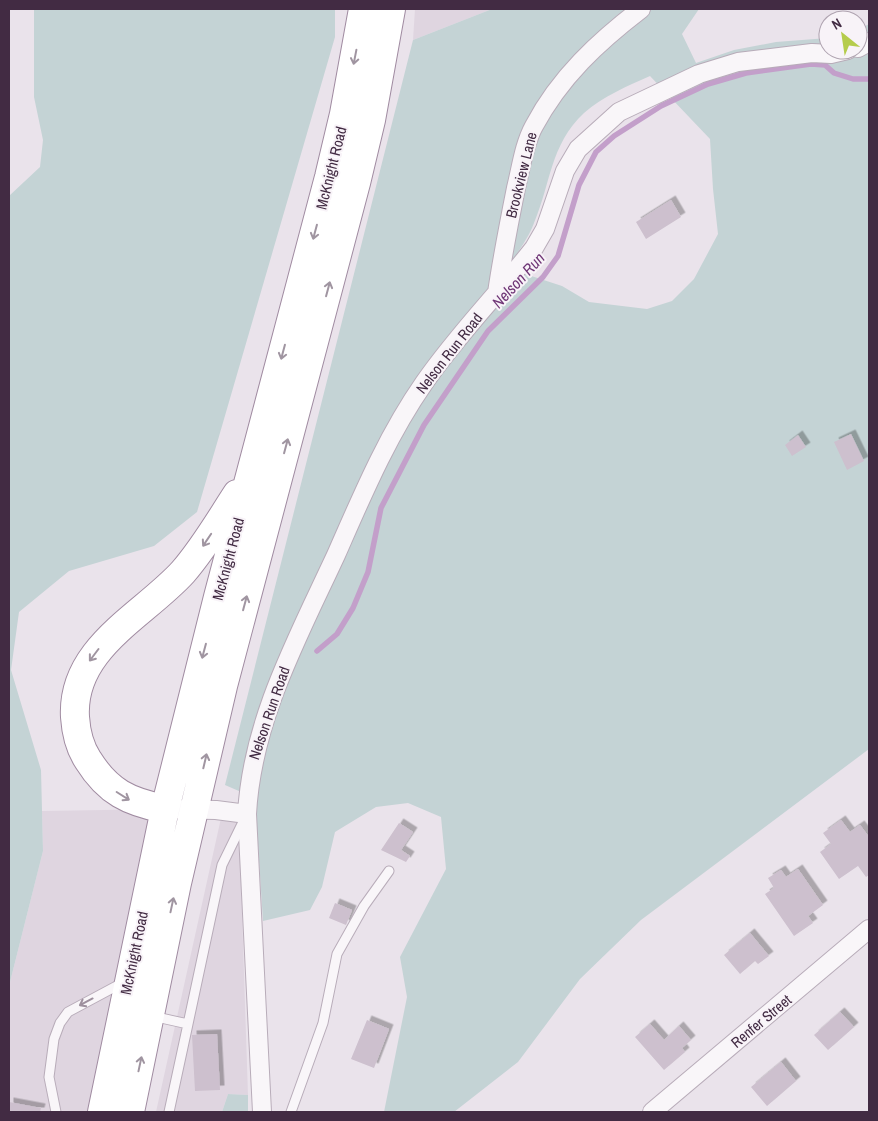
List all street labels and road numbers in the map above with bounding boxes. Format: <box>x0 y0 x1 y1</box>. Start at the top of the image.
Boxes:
street label: McKnight Road <box>311 124 351 212</box>
street label: Brookview Lane <box>500 130 542 220</box>
street label: Nelson Run Road <box>411 308 487 398</box>
street label: McKnight Road <box>207 515 249 603</box>
street label: Nelson Run Road <box>243 664 295 762</box>
street label: McKnight Road <box>115 909 153 997</box>
street label: Renfer Street <box>726 989 796 1053</box>

